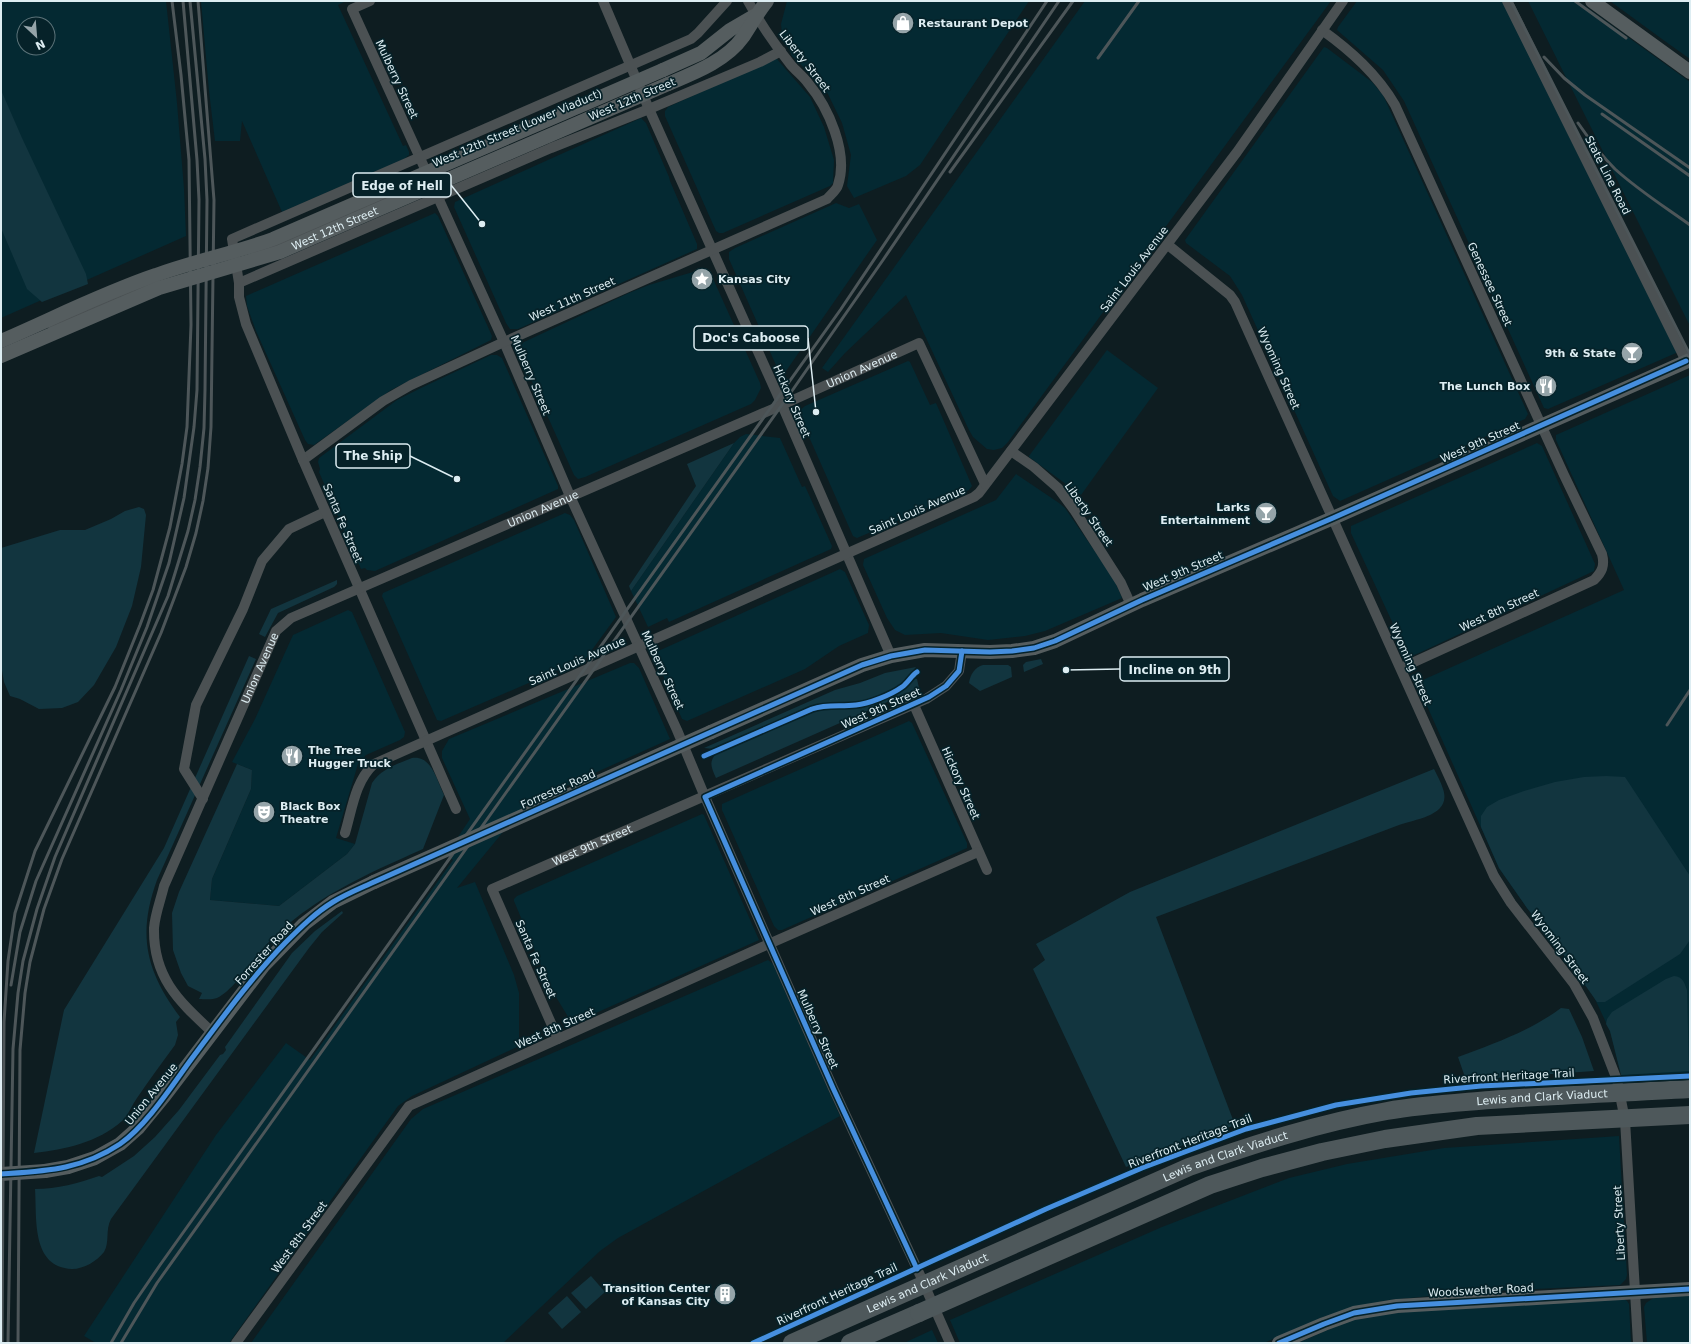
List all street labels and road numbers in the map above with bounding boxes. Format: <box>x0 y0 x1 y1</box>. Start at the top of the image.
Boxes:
street label: Liberty Street <box>776 28 833 95</box>
street label: Mulberry Street <box>373 38 421 121</box>
street label: West 12th Street <box>587 75 678 124</box>
street label: West 12th Street (Lower Viaduct) <box>431 87 604 170</box>
street label: State Line Road <box>1582 134 1633 217</box>
street label: West 12th Street <box>290 204 381 253</box>
street label: Saint Louis Avenue <box>1098 224 1171 315</box>
street label: Genessee Street <box>1464 240 1515 329</box>
street label: West 11th Street <box>527 274 618 324</box>
street label: Wyoming Street <box>1255 325 1303 412</box>
street label: Mulberry Street <box>508 333 554 418</box>
street label: Union Avenue <box>824 348 900 391</box>
street label: Hickory Street <box>770 363 813 440</box>
street label: West 9th Street <box>1438 419 1523 466</box>
street label: Liberty Street <box>1062 480 1116 549</box>
street label: Santa Fe Street <box>320 482 365 565</box>
street label: Saint Louis Avenue <box>867 483 968 538</box>
street label: Union Avenue <box>506 488 581 530</box>
street label: West 9th Street <box>1141 548 1226 594</box>
street label: West 8th Street <box>1458 586 1541 634</box>
street label: Wyoming Street <box>1387 621 1435 708</box>
street label: Mulberry Street <box>639 629 687 712</box>
street label: Union Avenue <box>239 631 282 706</box>
street label: Saint Louis Avenue <box>527 634 628 689</box>
street label: West 9th Street <box>839 685 924 732</box>
street label: Hickory Street <box>939 745 983 822</box>
street label: Forrester Road <box>519 767 598 812</box>
street label: West 9th Street <box>550 822 635 869</box>
street label: West 8th Street <box>808 872 893 919</box>
street label: Wyoming Street <box>1528 908 1592 987</box>
street label: Santa Fe Street <box>512 918 559 1001</box>
street label: Forrester Road <box>233 919 296 988</box>
street label: Mulberry Street <box>794 987 841 1072</box>
street label: West 8th Street <box>513 1005 598 1052</box>
street label: Union Avenue <box>122 1060 181 1128</box>
street label: Riverfront Heritage Trail <box>1443 1067 1575 1086</box>
street label: Lewis and Clark Viaduct <box>1476 1087 1609 1108</box>
street label: Riverfront Heritage Trail <box>1126 1112 1254 1171</box>
street label: Lewis and Clark Viaduct <box>1161 1129 1290 1185</box>
street label: Liberty Street <box>1611 1184 1628 1261</box>
street label: West 8th Street <box>269 1198 330 1276</box>
street label: Lewis and Clark Viaduct <box>865 1251 991 1316</box>
street label: Riverfront Heritage Trail <box>775 1261 900 1328</box>
street label: Woodswether Road <box>1428 1281 1534 1300</box>

